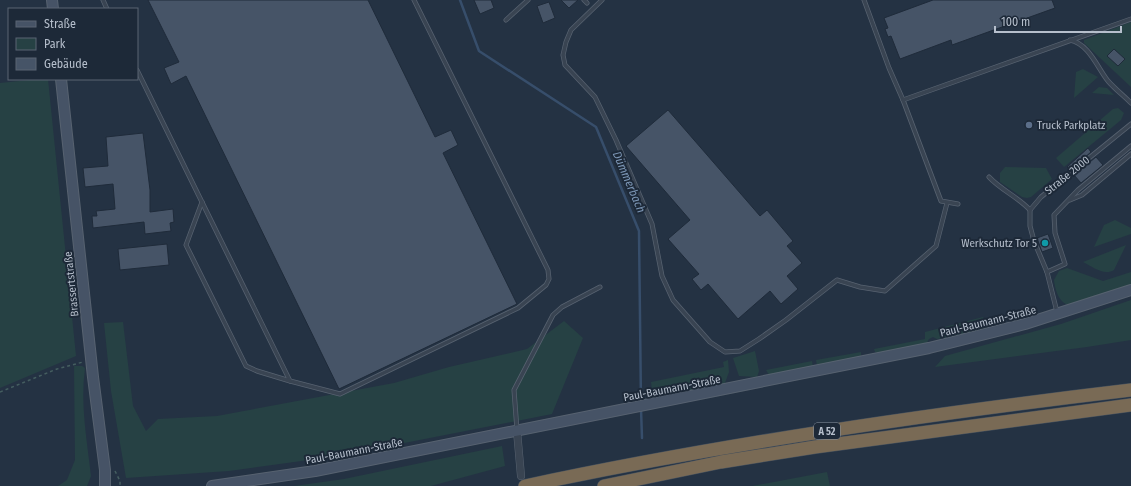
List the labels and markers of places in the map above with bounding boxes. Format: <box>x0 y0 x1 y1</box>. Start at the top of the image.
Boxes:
place label: Truck Parkplatz <box>1037 119 1106 132</box>
marker: Truck Parkplatz <box>1024 120 1034 130</box>
place label: Werkschutz Tor 5 <box>961 237 1037 250</box>
marker: Werkschutz Tor 5 <box>1040 238 1050 248</box>

